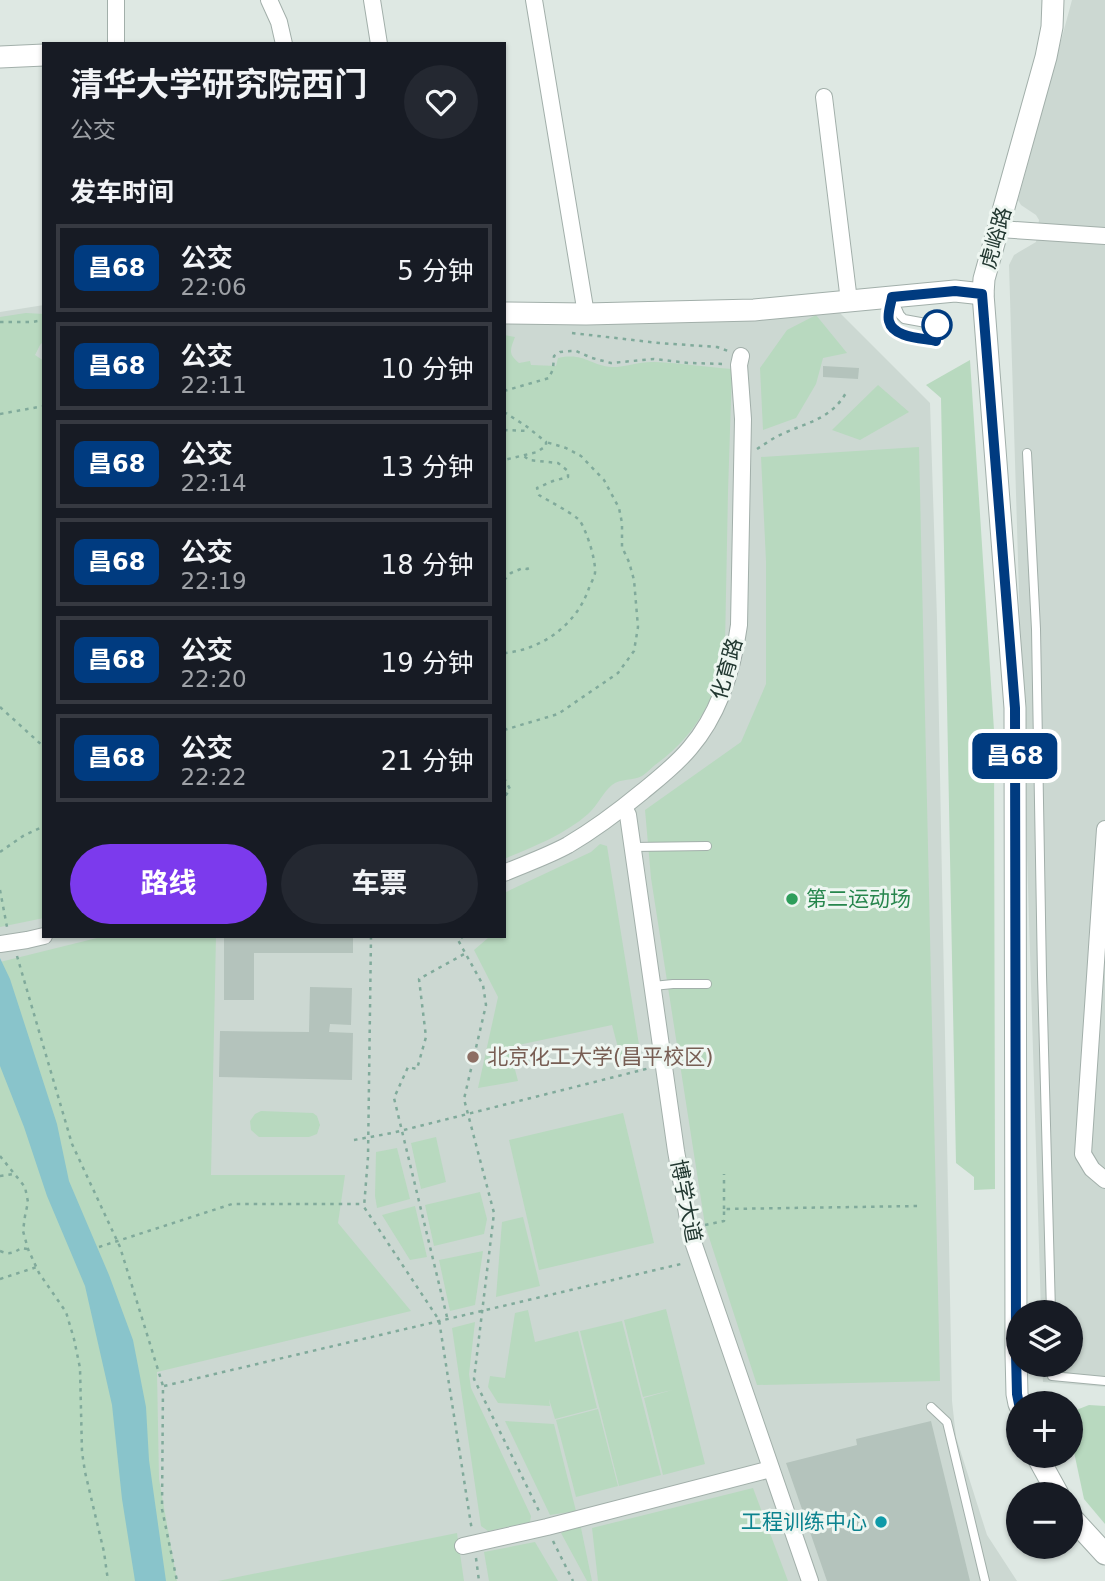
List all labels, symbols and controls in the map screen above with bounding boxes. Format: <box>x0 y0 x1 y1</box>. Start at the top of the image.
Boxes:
text: 清华大学研究院西门 <box>70 65 367 104</box>
button: heart <box>404 65 478 139</box>
text: 公交 <box>70 117 116 143</box>
text: 发车时间 <box>70 177 174 207</box>
street label: 虎峪路 <box>976 204 1016 272</box>
text: 公交 <box>180 243 232 273</box>
text: 昌68 <box>88 254 145 282</box>
text: 5 分钟 <box>397 256 474 286</box>
text: 22:06 <box>180 274 247 300</box>
unlabelled marker <box>922 310 952 340</box>
text: 公交 <box>180 341 232 371</box>
text: 昌68 <box>88 352 145 380</box>
text: 10 分钟 <box>381 354 474 384</box>
text: 22:11 <box>180 372 247 398</box>
text: 公交 <box>180 439 232 469</box>
text: 昌68 <box>88 450 145 478</box>
text: 13 分钟 <box>381 452 474 482</box>
text: 22:14 <box>180 470 247 496</box>
text: 公交 <box>180 537 232 567</box>
text: 昌68 <box>88 548 145 576</box>
text: 18 分钟 <box>381 550 474 580</box>
text: 22:19 <box>180 568 247 594</box>
text: 公交 <box>180 635 232 665</box>
street label: 化育路 <box>707 635 747 703</box>
text: 昌68 <box>88 646 145 674</box>
text: 19 分钟 <box>381 648 474 678</box>
text: 22:20 <box>180 666 247 692</box>
text: 公交 <box>180 733 232 763</box>
line badge: 昌68 <box>975 733 1055 779</box>
text: 昌68 <box>986 742 1044 770</box>
text: 昌68 <box>88 744 145 772</box>
text: 21 分钟 <box>381 746 474 776</box>
text: 22:22 <box>180 764 247 790</box>
button: 路线 <box>70 844 267 924</box>
button: 车票 <box>281 844 478 924</box>
place label: 第二运动场 <box>806 887 911 911</box>
marker: 第二运动场 <box>784 891 800 907</box>
place label: 北京化工大学(昌平校区) <box>487 1045 713 1069</box>
marker: 北京化工大学(昌平校区) <box>465 1049 481 1065</box>
street label: 博学大道 <box>666 1157 706 1245</box>
map controls <box>1006 1300 1083 1559</box>
button: layers <box>1006 1300 1083 1377</box>
button: + <box>1006 1391 1083 1468</box>
button: − <box>1006 1482 1083 1559</box>
place label: 工程训练中心 <box>741 1510 867 1534</box>
marker: 工程训练中心 <box>873 1514 889 1530</box>

